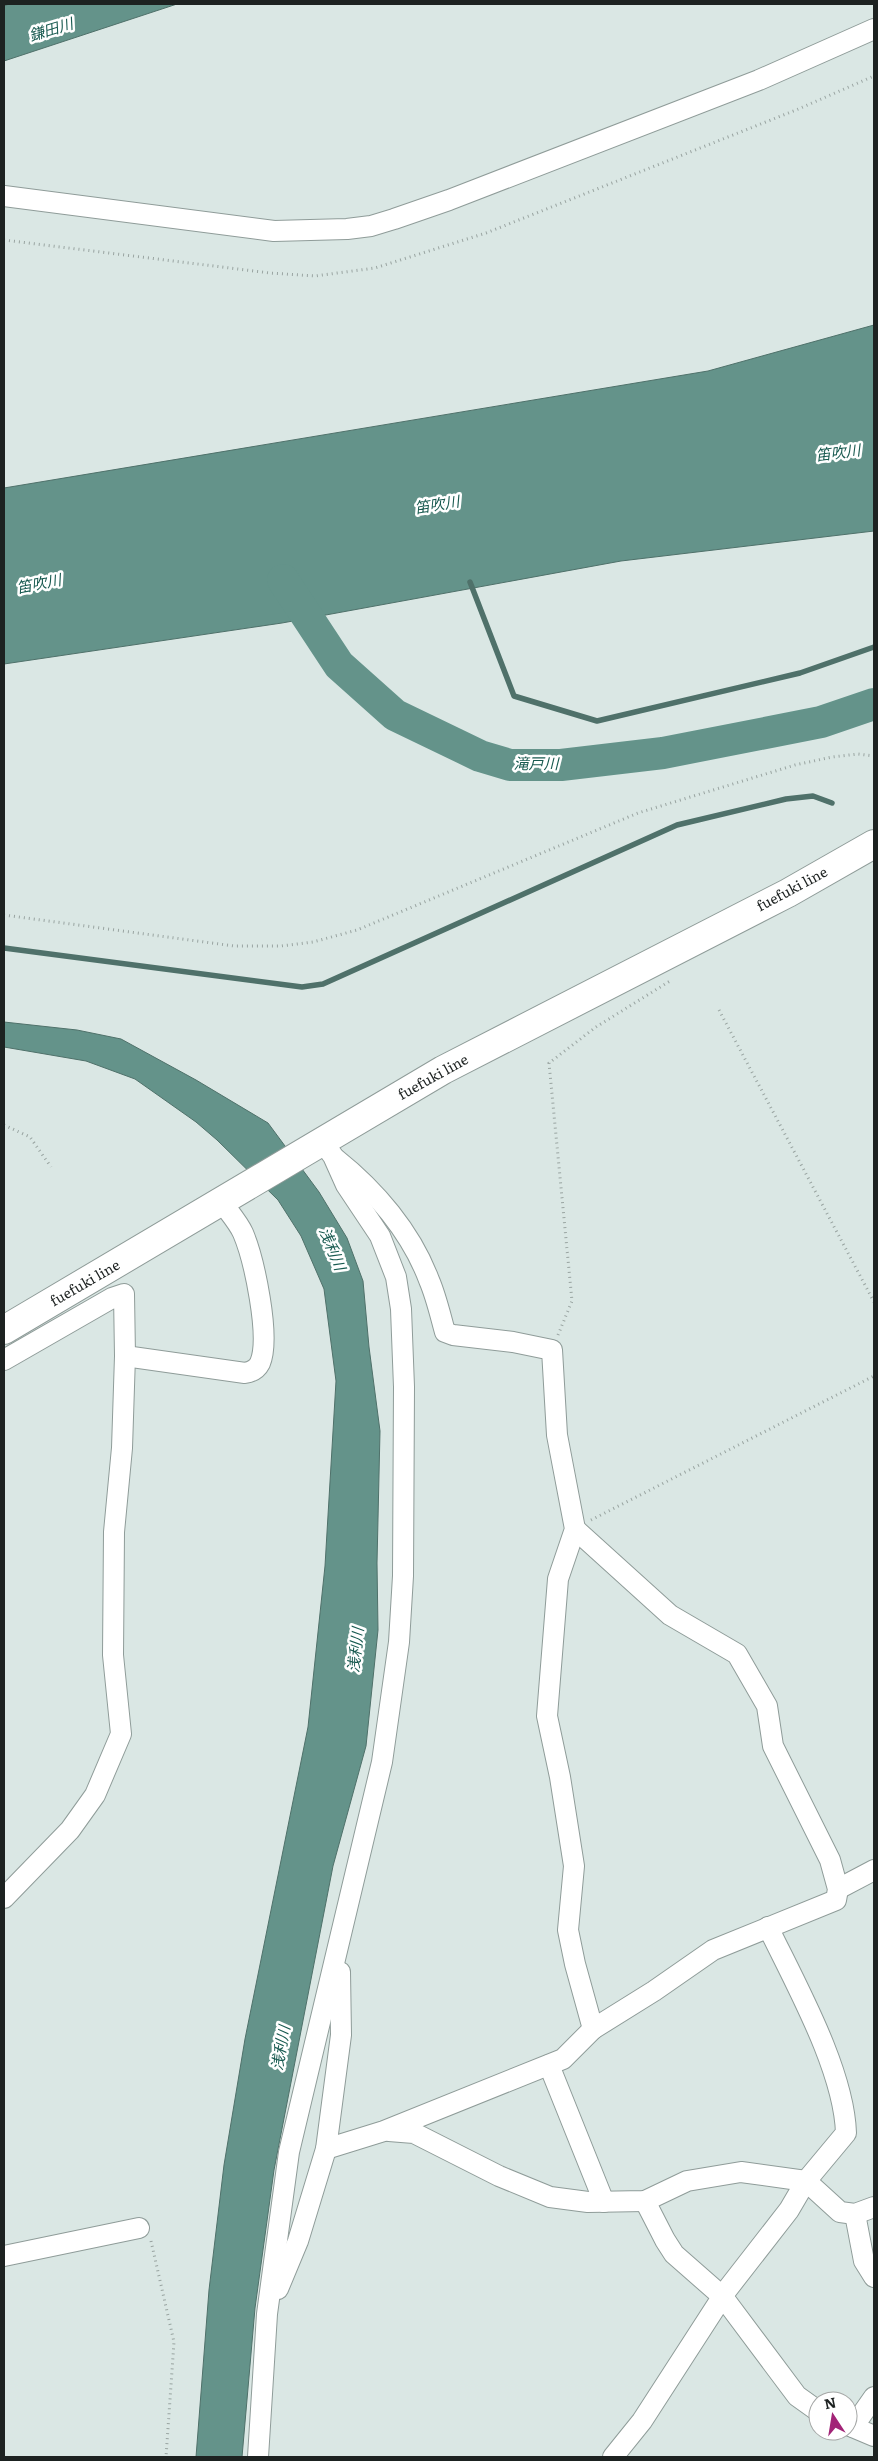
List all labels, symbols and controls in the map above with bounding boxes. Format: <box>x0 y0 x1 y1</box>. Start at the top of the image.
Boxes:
water label: 鎌田川 <box>26 10 77 46</box>
water label: 笛吹川 <box>814 437 864 466</box>
water label: 笛吹川 <box>413 488 463 518</box>
water label: 笛吹川 <box>14 567 65 598</box>
water label: 滝戸川 <box>513 751 560 774</box>
street label: fuefuki line <box>753 861 831 915</box>
street label: fuefuki line <box>394 1049 471 1104</box>
water label: 浅利川 <box>314 1223 353 1275</box>
street label: fuefuki line <box>46 1254 123 1310</box>
water label: 浅利川 <box>341 1624 369 1673</box>
water label: 浅利川 <box>264 2022 295 2072</box>
north arrow <box>808 2391 858 2441</box>
text: N <box>822 2391 838 2413</box>

